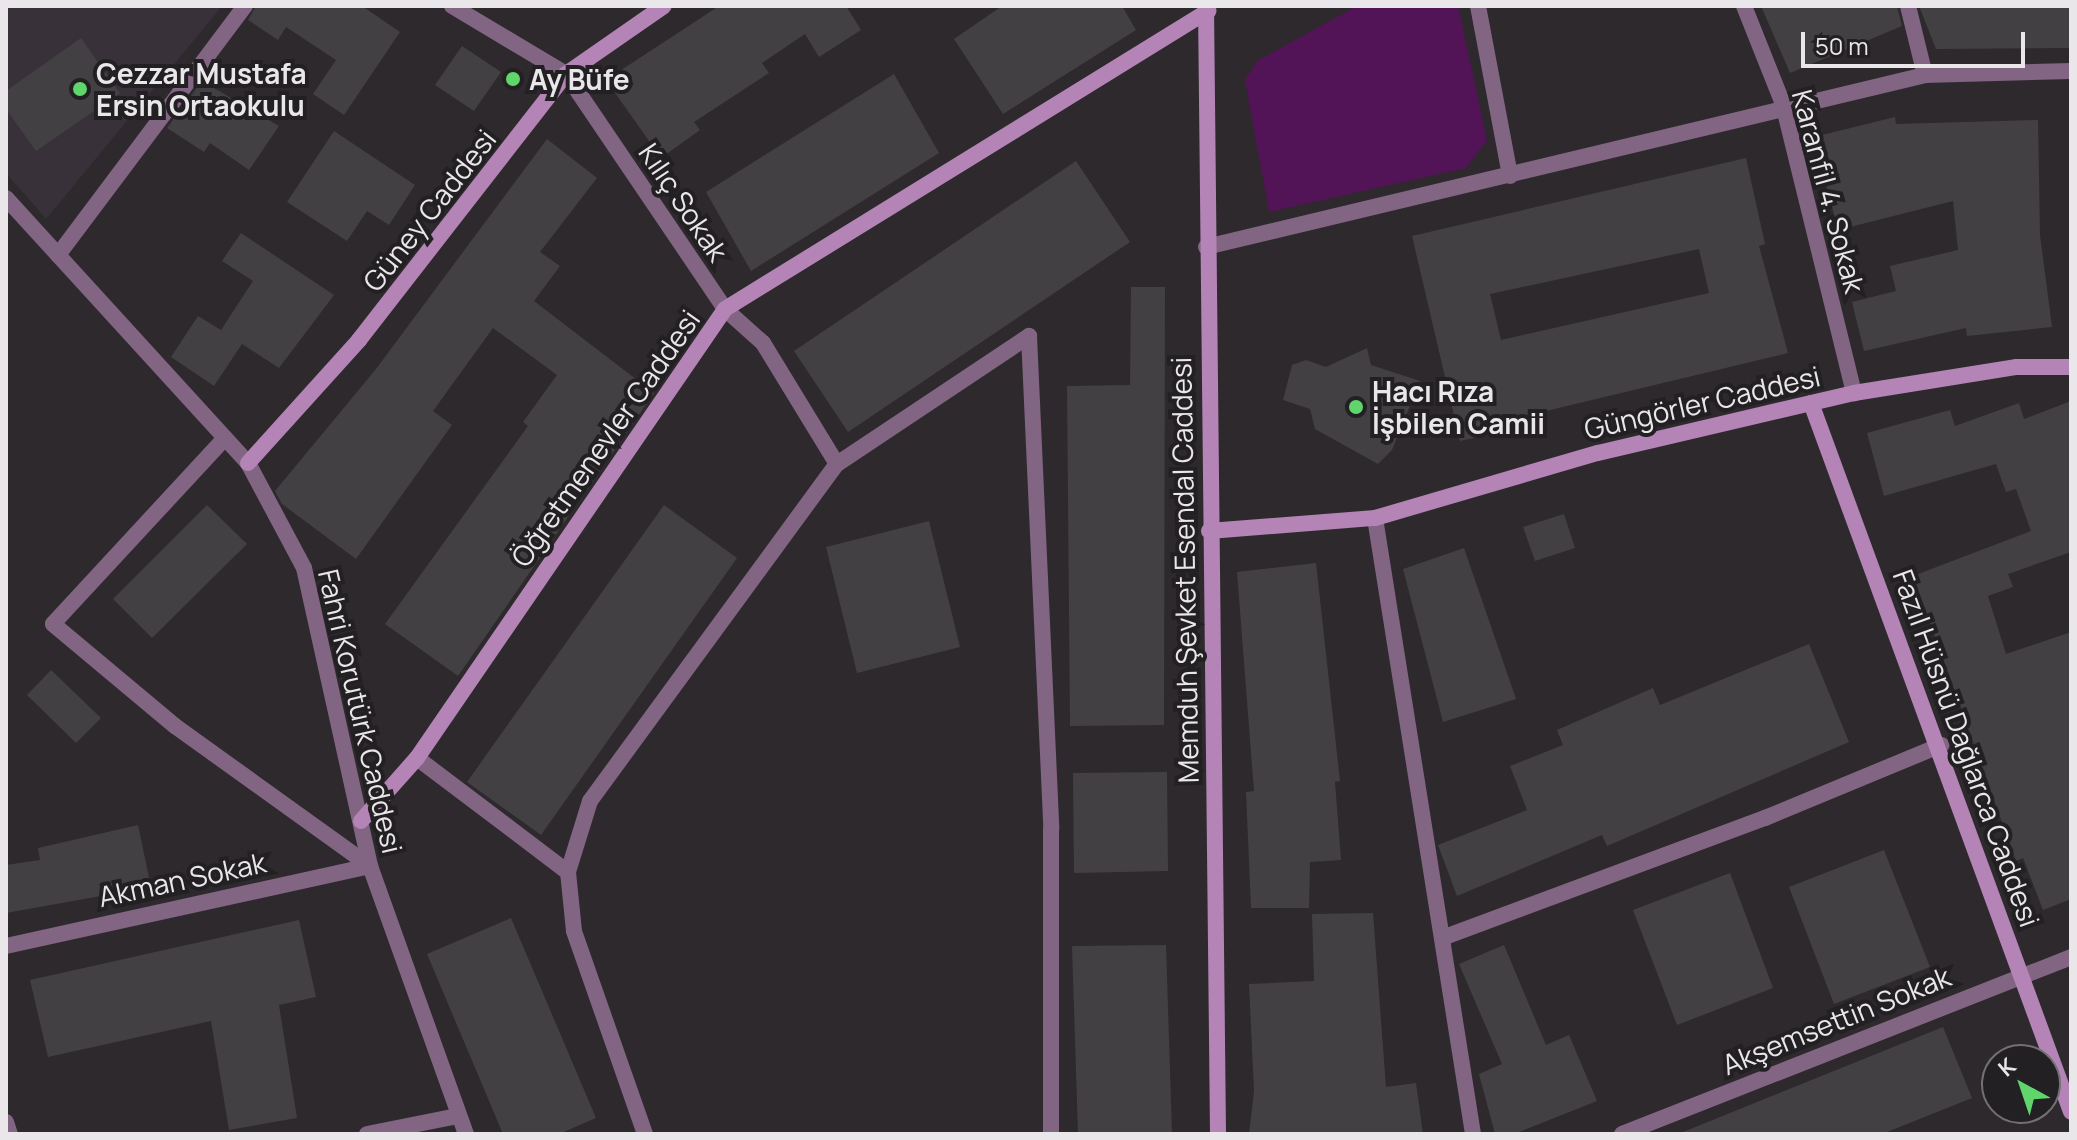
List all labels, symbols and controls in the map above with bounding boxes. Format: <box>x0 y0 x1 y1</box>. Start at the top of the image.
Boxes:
scale bar <box>1805 16 2029 66</box>
text: 50 m <box>1815 29 1869 62</box>
place label: Cezzar Mustafa Ersin Ortaokulu <box>96 56 307 122</box>
place label: Ay Büfe <box>529 62 630 96</box>
marker: Ay Büfe <box>504 70 522 88</box>
marker: Cezzar Mustafa Ersin Ortaokulu <box>71 80 89 98</box>
street label: Karanfil 4. Sokak <box>1786 86 1872 296</box>
street label: Güney Caddesi <box>356 123 502 297</box>
street label: Kılıç Sokak <box>632 137 736 267</box>
street label: Öğretmenevler Caddesi <box>504 303 706 573</box>
street label: Memduh Şevket Esendal Caddesi <box>1163 357 1205 783</box>
street label: Güngörler Caddesi <box>1581 359 1823 445</box>
place label: Hacı Rıza İşbilen Camii <box>1372 374 1545 440</box>
marker: Hacı Rıza İşbilen Camii <box>1347 398 1365 416</box>
street label: Fazıl Hüsnü Dağlarca Caddesi <box>1887 565 2047 931</box>
street label: Fahri Korutürk Caddesi <box>312 566 410 856</box>
street label: Akman Sokak <box>95 845 269 913</box>
street label: Akşemsettin Sokak <box>1717 959 1955 1081</box>
north arrow <box>1981 1044 2061 1124</box>
text: K <box>1992 1051 2022 1083</box>

